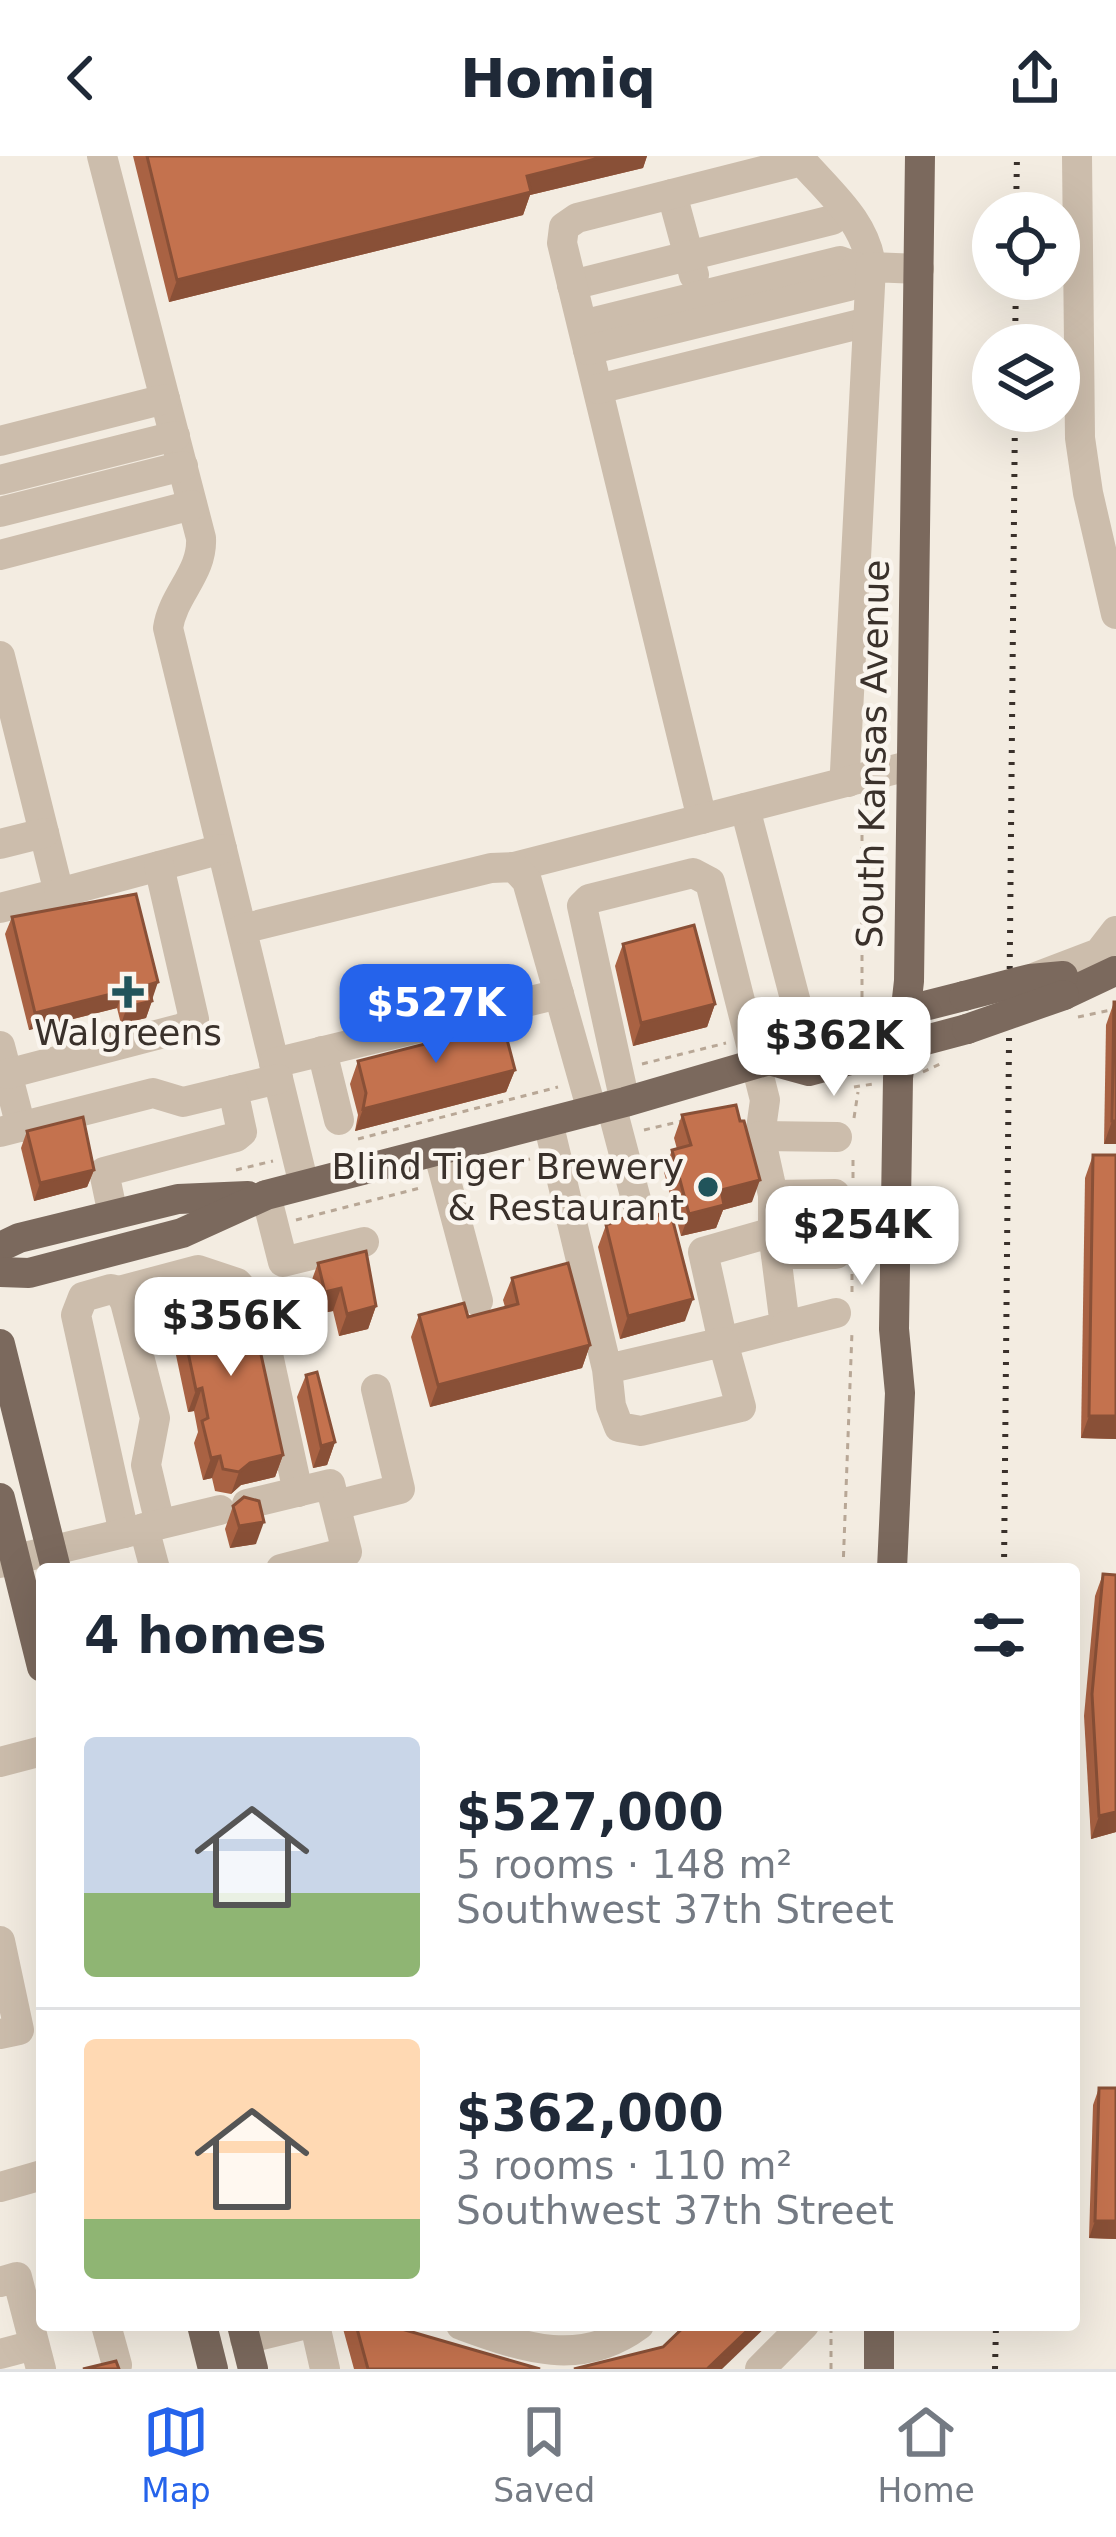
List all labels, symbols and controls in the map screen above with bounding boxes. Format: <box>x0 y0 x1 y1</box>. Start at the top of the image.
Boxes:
icon: back <box>48 45 114 111</box>
icon: share <box>1002 45 1068 111</box>
text: Homiq <box>460 47 656 110</box>
map controls <box>972 192 1080 432</box>
button: locate <box>972 192 1080 300</box>
button: layers <box>972 324 1080 432</box>
street label: South Kansas Avenue <box>849 559 897 949</box>
pin: $527K <box>352 964 520 1066</box>
marker: Walgreens <box>115 979 141 1005</box>
text: $527K <box>367 980 505 1025</box>
pin: $362K <box>750 997 918 1099</box>
place label: Walgreens <box>34 1012 222 1053</box>
text: $362K <box>765 1013 903 1058</box>
place label: Blind Tiger Brewery & Restaurant <box>332 1146 684 1228</box>
marker: Blind Tiger Brewery & Restaurant <box>695 1174 721 1200</box>
pin: $254K <box>778 1186 946 1288</box>
text: $254K <box>793 1202 931 1247</box>
pin: $356K <box>147 1277 315 1379</box>
text: $356K <box>162 1293 300 1338</box>
icon: filters <box>966 1602 1032 1668</box>
text: 4 homes <box>84 1606 327 1665</box>
text: $527,000 <box>456 1783 724 1842</box>
icon: home <box>180 1785 324 1929</box>
text: 5 rooms · 148 m² <box>456 1842 792 1887</box>
text: Southwest 37th Street <box>456 1887 894 1932</box>
text: $362,000 <box>456 2084 724 2143</box>
icon: home <box>180 2087 324 2231</box>
text: 3 rooms · 110 m² <box>456 2143 792 2188</box>
text: Southwest 37th Street <box>456 2188 894 2233</box>
tab: Map <box>141 2399 211 2510</box>
tab: Saved <box>493 2399 595 2510</box>
tab: Home <box>877 2399 975 2510</box>

